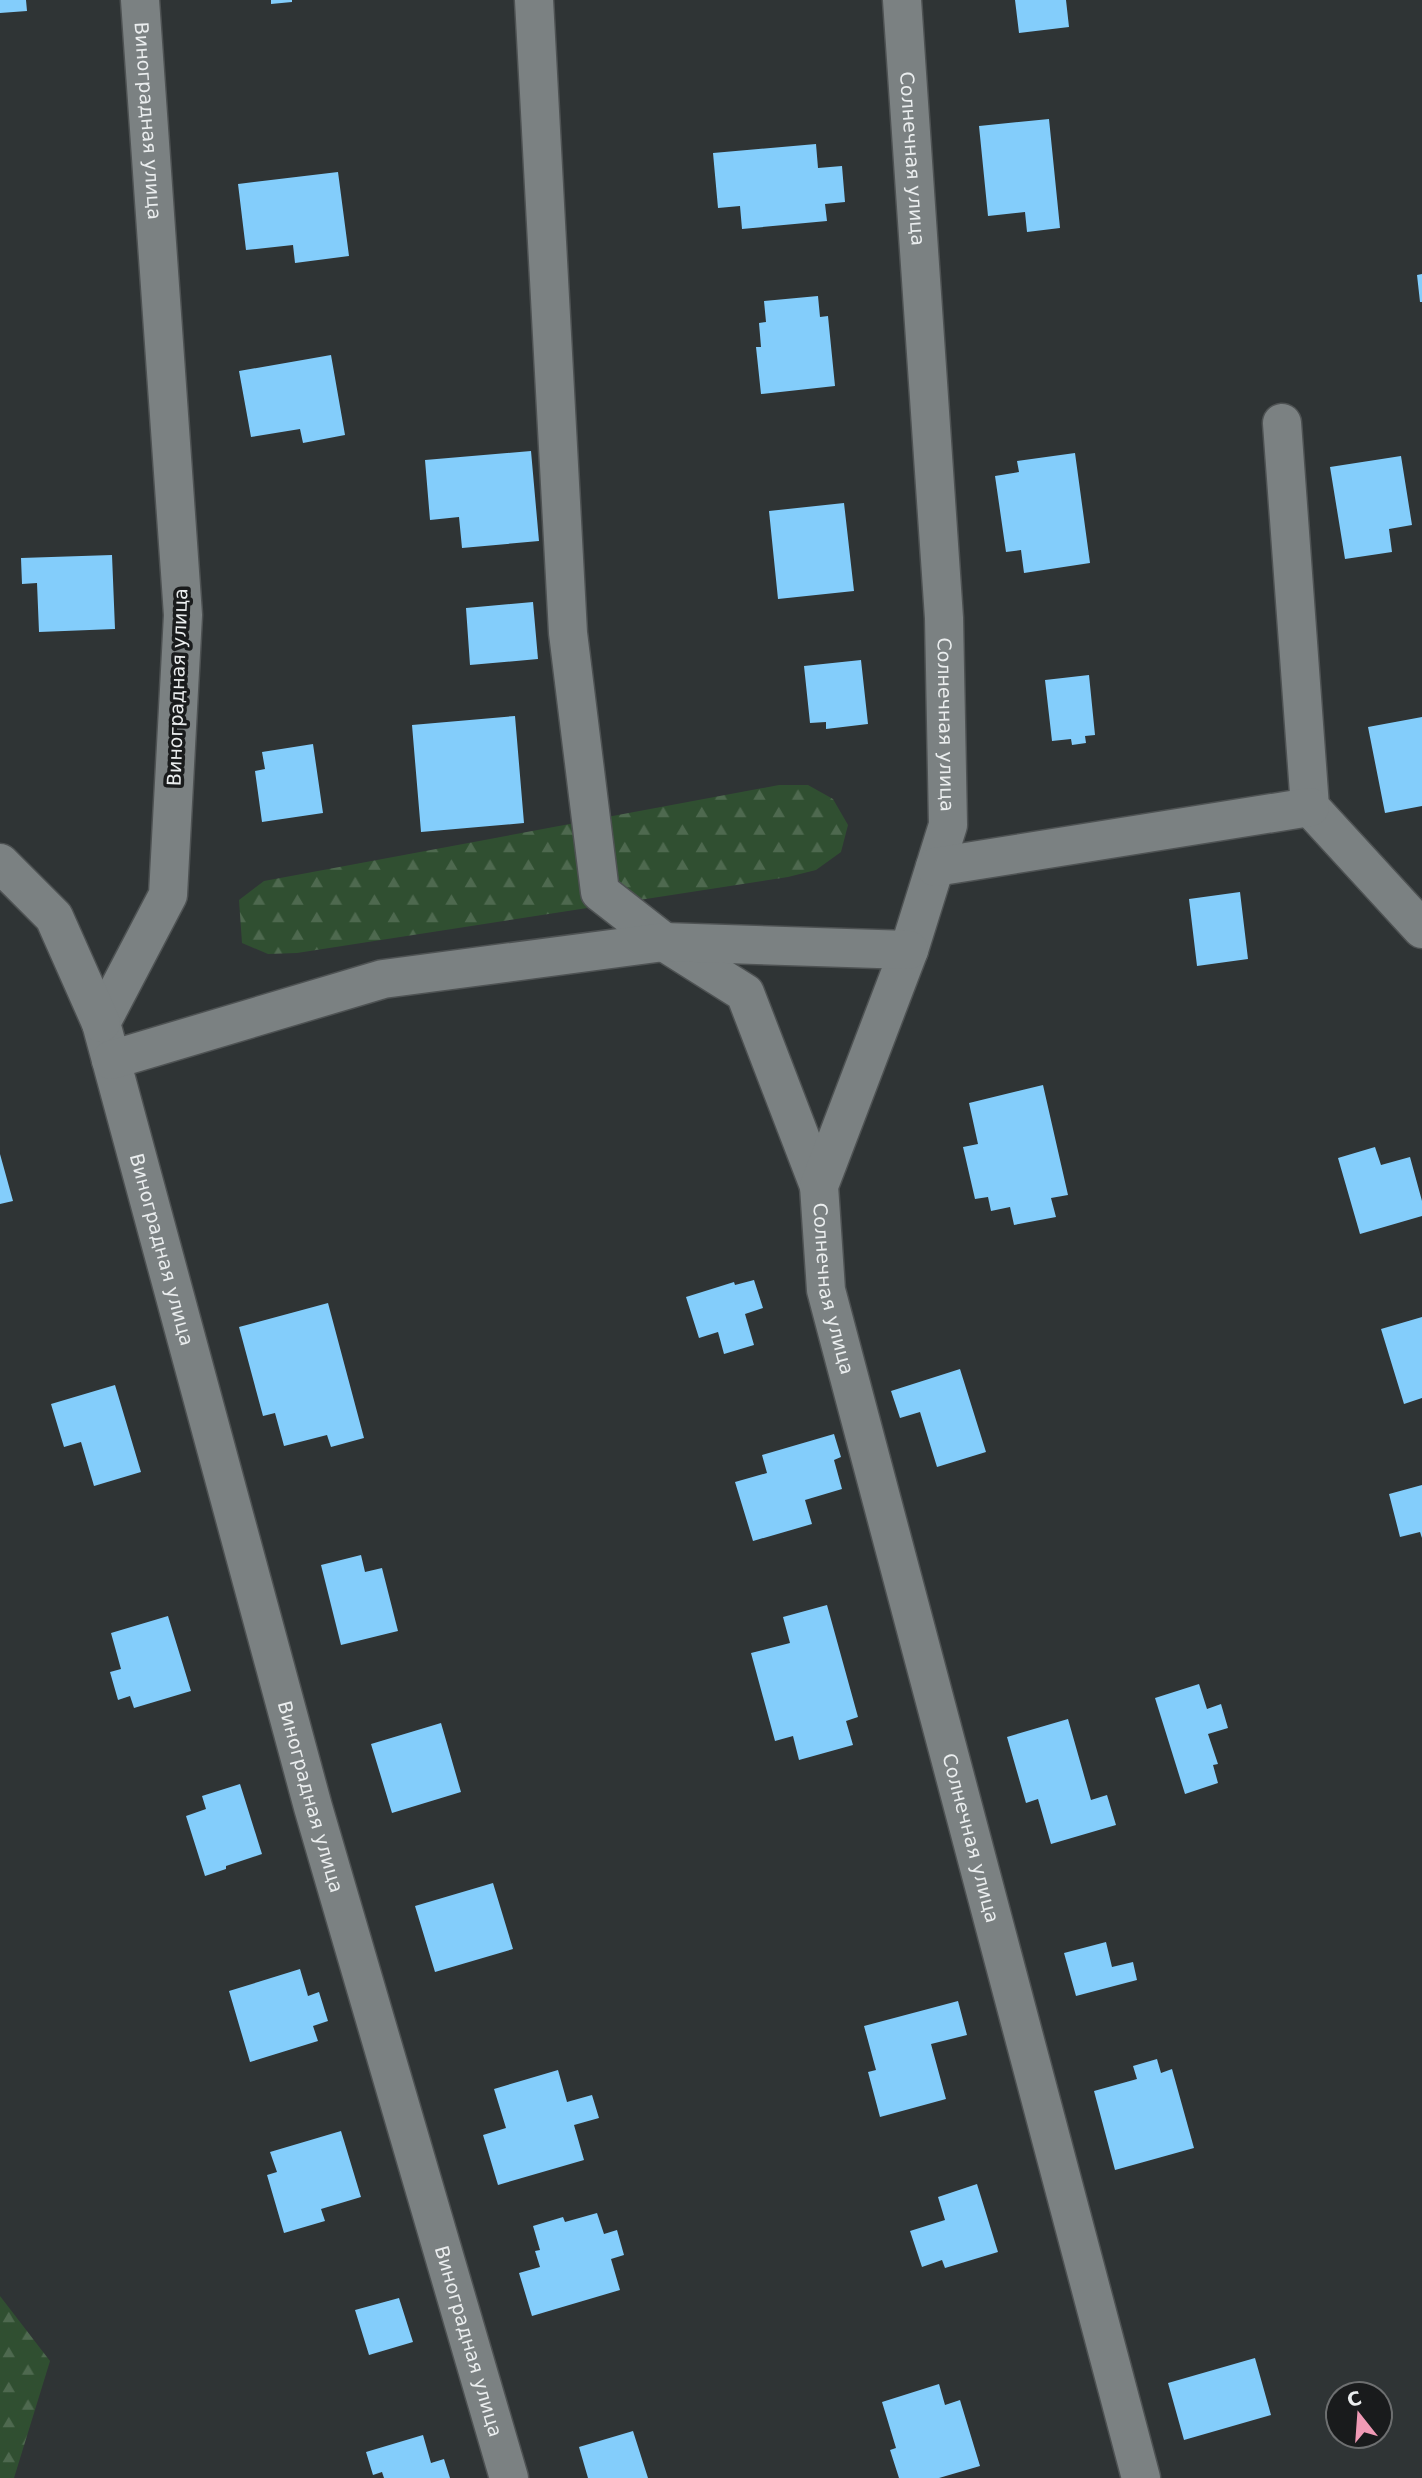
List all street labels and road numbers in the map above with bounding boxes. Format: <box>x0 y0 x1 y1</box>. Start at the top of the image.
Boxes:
street label: Виноградная улица <box>131 21 166 220</box>
street label: Солнечная улица <box>896 71 930 246</box>
street label: Виноградная улица <box>163 588 191 786</box>
street label: Солнечная улица <box>933 637 959 812</box>
street label: Виноградная улица <box>126 1151 199 1348</box>
street label: Солнечная улица <box>809 1202 859 1377</box>
street label: Виноградная улица <box>274 1698 348 1895</box>
street label: Солнечная улица <box>938 1751 1004 1925</box>
street label: Виноградная улица <box>431 2243 507 2439</box>

